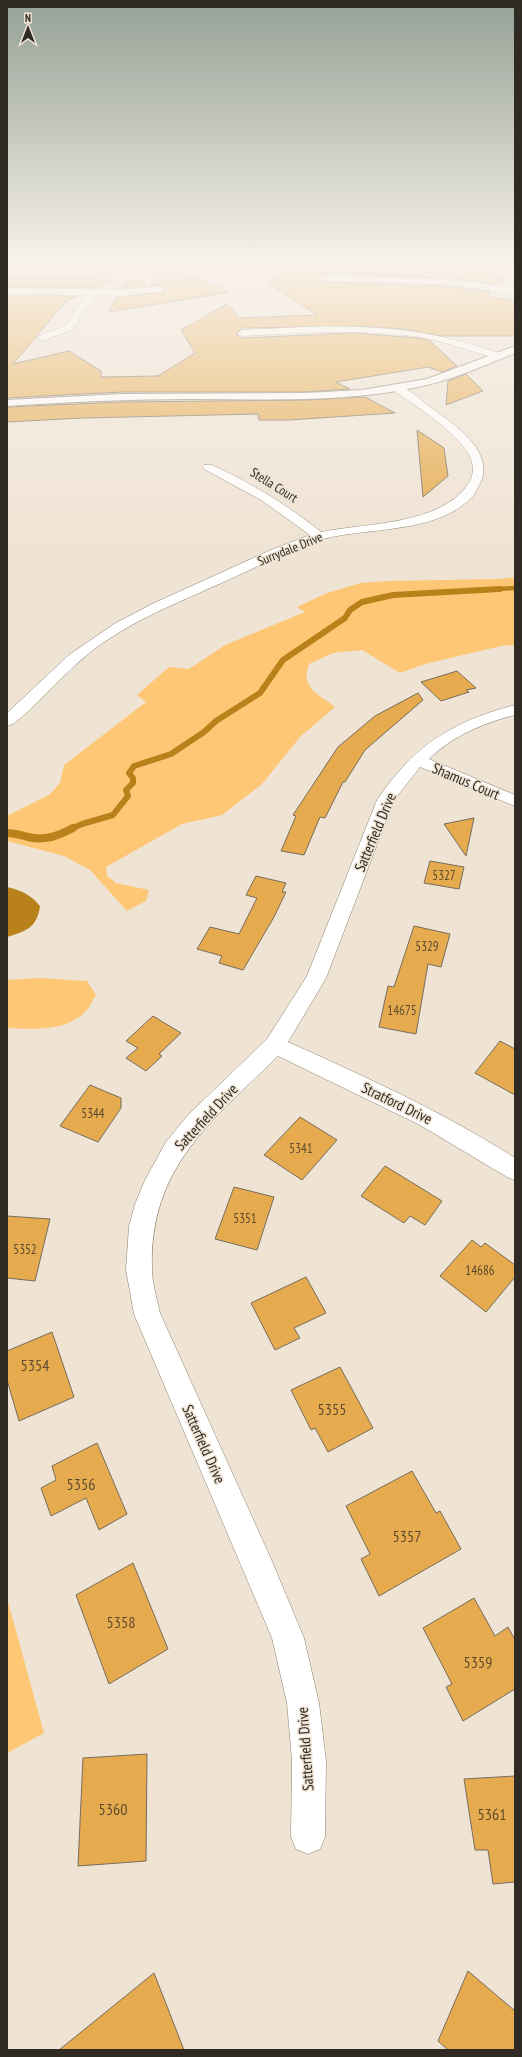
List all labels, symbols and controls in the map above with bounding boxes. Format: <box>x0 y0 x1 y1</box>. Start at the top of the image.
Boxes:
north arrow <box>8 8 48 48</box>
text: N <box>25 11 31 25</box>
street label: Stella Court <box>247 464 301 506</box>
street label: Surrydale Drive <box>255 528 325 570</box>
street label: Shamus Court <box>429 758 503 804</box>
street label: Satterfield Drive <box>350 790 400 874</box>
house number: 5327 <box>432 867 456 884</box>
house number: 5329 <box>415 938 439 955</box>
house number: 14675 <box>387 1002 417 1019</box>
street label: Stratford Drive <box>359 1078 435 1128</box>
street label: Satterfield Drive <box>170 1080 242 1154</box>
house number: 5344 <box>81 1105 105 1122</box>
house number: 5341 <box>289 1140 313 1157</box>
house number: 5351 <box>233 1210 257 1227</box>
house number: 5352 <box>13 1241 37 1258</box>
house number: 14686 <box>465 1262 495 1279</box>
house number: 5354 <box>21 1355 49 1375</box>
house number: 5355 <box>318 1399 346 1419</box>
street label: Satterfield Drive <box>178 1402 230 1486</box>
house number: 5356 <box>67 1474 95 1494</box>
house number: 5357 <box>393 1526 421 1546</box>
house number: 5358 <box>107 1612 135 1632</box>
house number: 5359 <box>464 1652 492 1672</box>
street label: Satterfield Drive <box>293 1706 317 1792</box>
house number: 5360 <box>99 1799 127 1819</box>
house number: 5361 <box>478 1804 506 1824</box>

